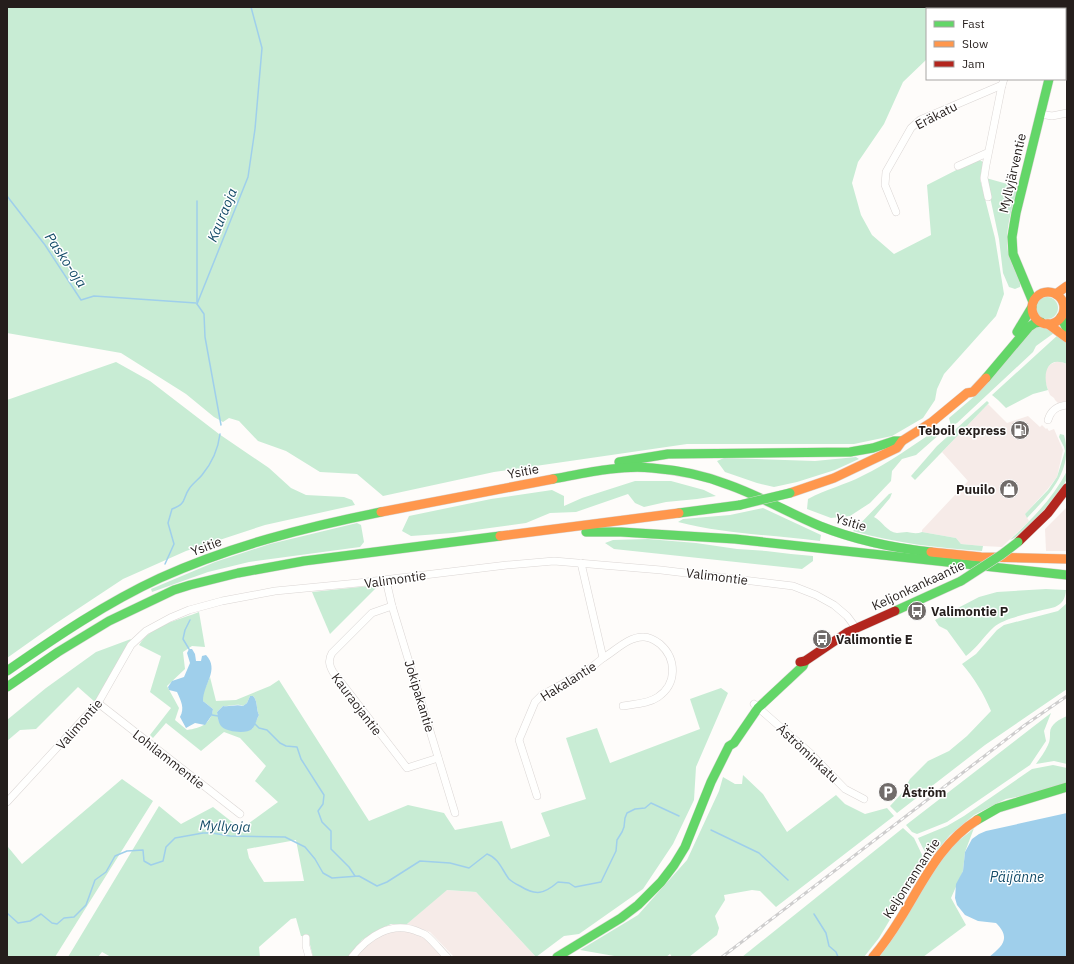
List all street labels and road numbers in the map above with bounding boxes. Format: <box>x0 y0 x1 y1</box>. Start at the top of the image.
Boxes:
street label: Eräkatu <box>912 98 960 133</box>
street label: Myllyjärventie <box>995 132 1030 215</box>
street label: Ysitie <box>506 460 540 483</box>
street label: Ysitie <box>833 510 869 535</box>
street label: Ysitie <box>188 533 224 560</box>
street label: Keljonkankaantie <box>869 556 967 614</box>
street label: Valimontie <box>685 564 749 589</box>
street label: Valimontie <box>363 567 427 592</box>
street label: Jokipakantie <box>400 658 439 734</box>
street label: Hakalantie <box>537 658 599 705</box>
street label: Kauraojantie <box>328 670 386 739</box>
street label: Valimontie <box>53 695 106 753</box>
street label: Äströminkatu <box>773 720 842 786</box>
street label: Lohilammentie <box>129 726 208 793</box>
street label: Keljonrannantie <box>879 835 944 922</box>

